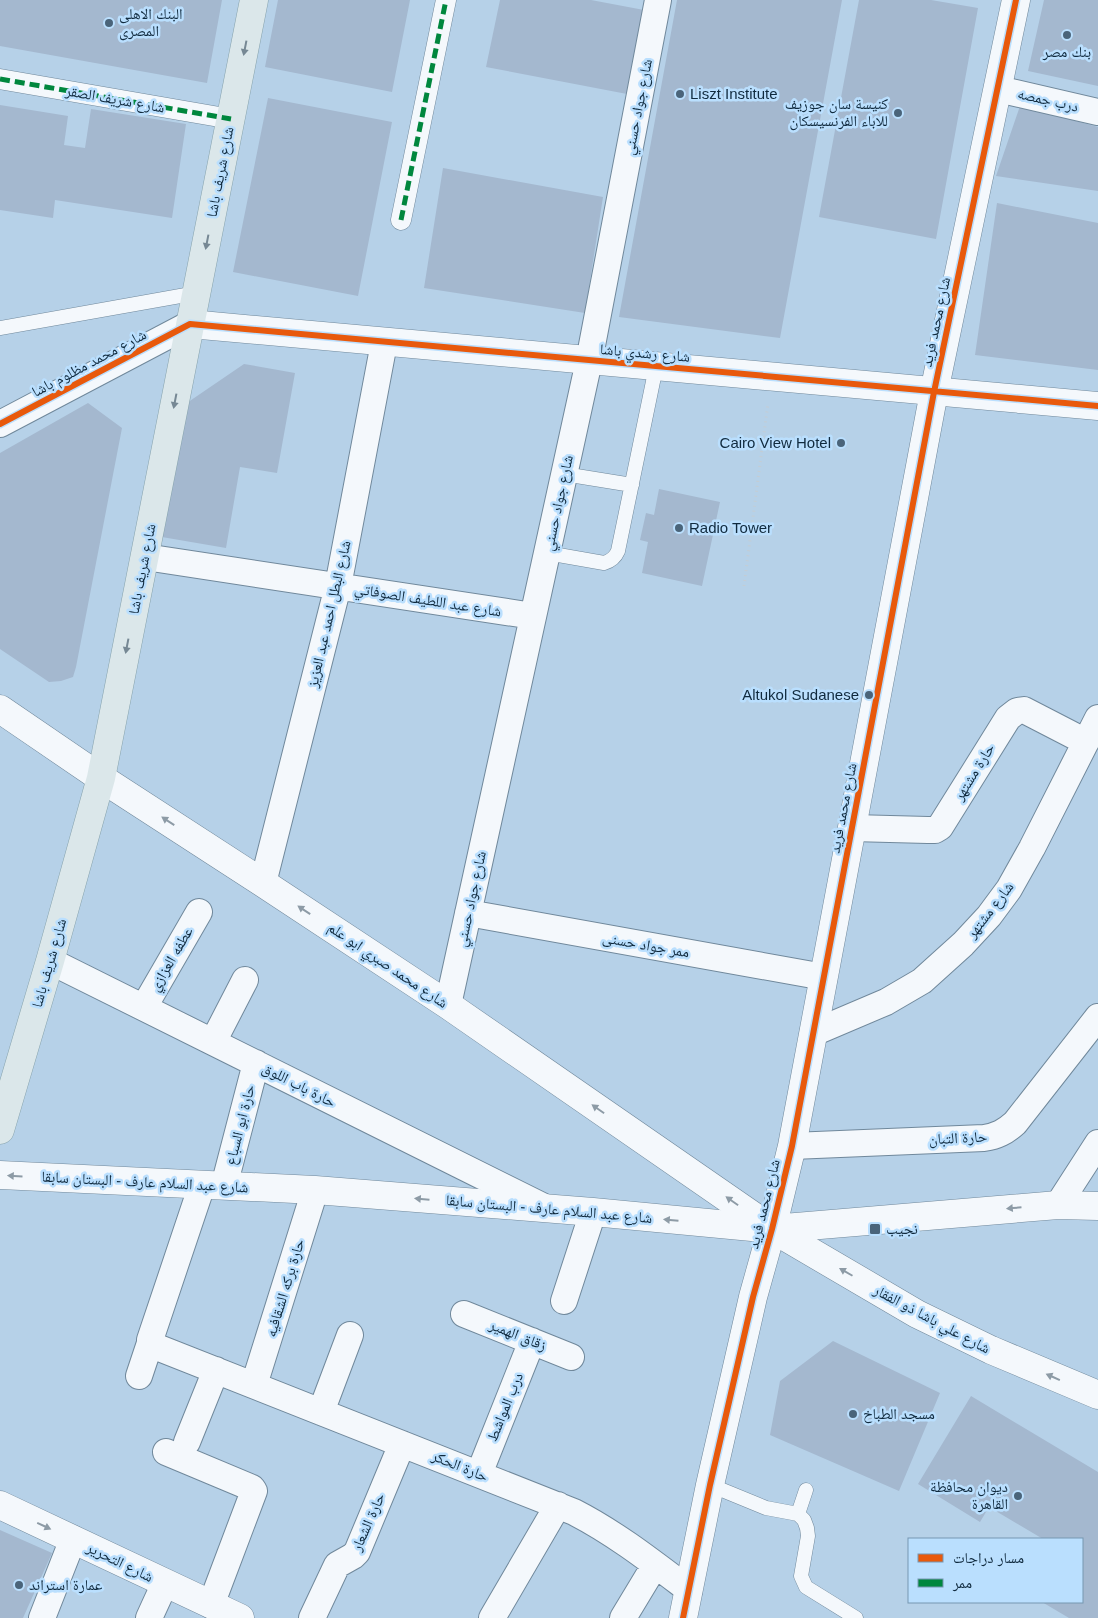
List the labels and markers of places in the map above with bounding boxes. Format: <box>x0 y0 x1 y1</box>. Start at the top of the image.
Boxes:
place label: البنك الاهلى المصرى <box>119 5 183 41</box>
marker: البنك الاهلى المصرى <box>103 17 115 29</box>
marker: بنك مصر <box>1061 29 1073 41</box>
place label: بنك مصر <box>1042 43 1091 61</box>
place label: Liszt Institute <box>690 85 778 102</box>
marker: Liszt Institute <box>674 88 686 100</box>
place label: كنيسة سان جوزيف للاباء الفرنسيسكان <box>785 95 888 131</box>
marker: كنيسة سان جوزيف للاباء الفرنسيسكان <box>892 107 904 119</box>
place label: Cairo View Hotel <box>720 434 831 451</box>
marker: Cairo View Hotel <box>835 437 847 449</box>
place label: Radio Tower <box>689 519 772 536</box>
marker: Radio Tower <box>673 522 685 534</box>
place label: Altukol Sudanese <box>742 686 859 703</box>
marker: Altukol Sudanese <box>863 689 875 701</box>
place label: نجيب <box>886 1220 918 1237</box>
marker: نجيب <box>868 1222 882 1236</box>
place label: مسجد الطباخ <box>863 1405 935 1424</box>
marker: مسجد الطباخ <box>847 1408 859 1420</box>
place label: ديوان محافظة القاهرة <box>930 1478 1008 1513</box>
marker: ديوان محافظة القاهرة <box>1012 1490 1024 1502</box>
place label: عمارة استراند <box>29 1576 103 1594</box>
marker: عمارة استراند <box>13 1579 25 1591</box>

